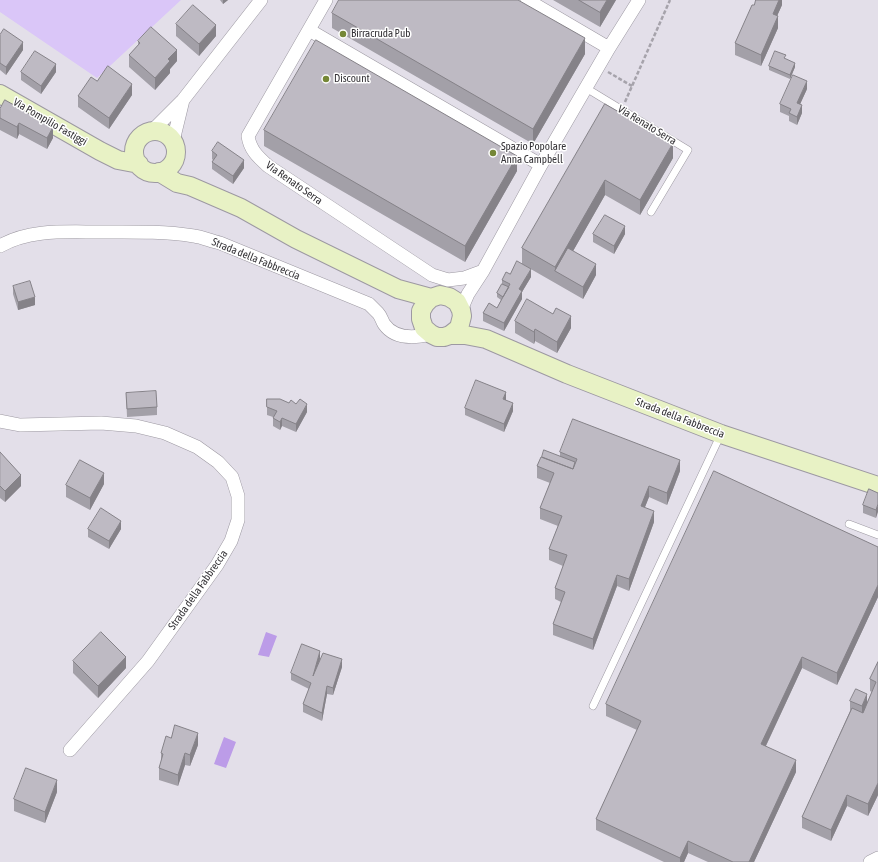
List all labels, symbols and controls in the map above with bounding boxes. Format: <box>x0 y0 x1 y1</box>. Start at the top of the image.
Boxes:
place label: Birracruda Pub <box>351 27 411 41</box>
marker: Birracruda Pub <box>338 29 348 39</box>
place label: Discount <box>334 72 370 86</box>
marker: Discount <box>321 74 331 84</box>
street label: Via Pompilio Fastiggi <box>11 95 89 149</box>
street label: Via Renato Serra <box>615 102 679 148</box>
place label: Spazio Popolare Anna Campbell <box>501 140 566 166</box>
marker: Spazio Popolare Anna Campbell <box>488 148 498 158</box>
street label: Via Renato Serra <box>263 159 325 207</box>
street label: Strada della Fabbreccia <box>210 235 302 283</box>
street label: Strada della Fabbreccia <box>634 395 726 441</box>
street label: Strada della Fabbreccia <box>166 548 230 632</box>

